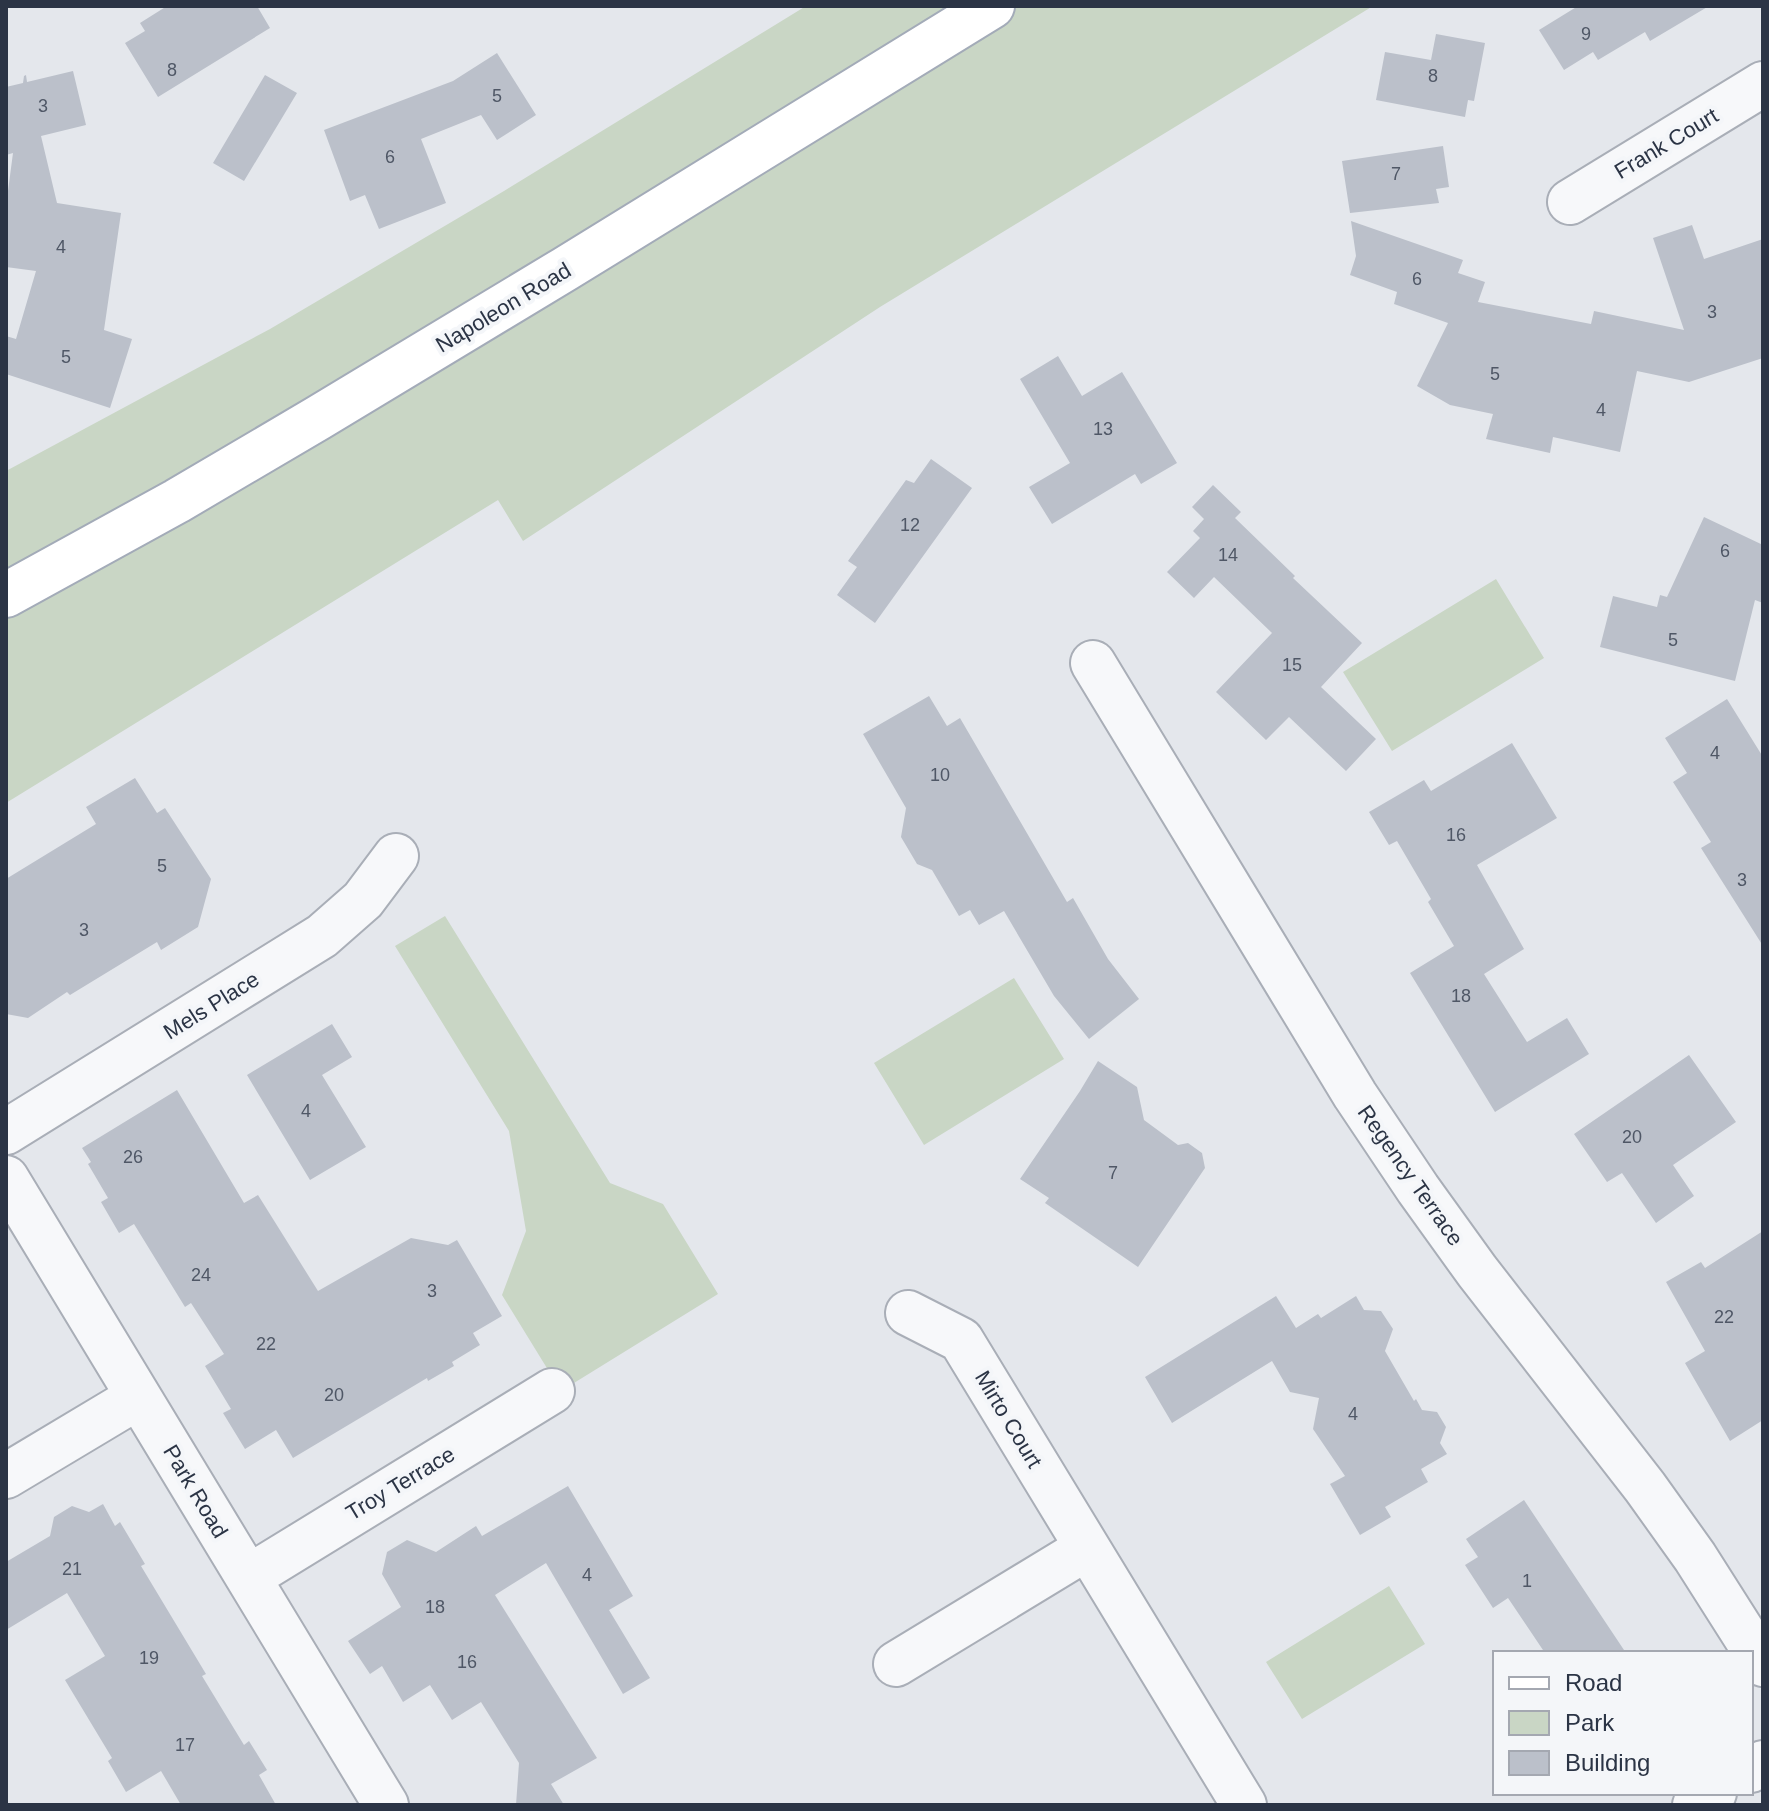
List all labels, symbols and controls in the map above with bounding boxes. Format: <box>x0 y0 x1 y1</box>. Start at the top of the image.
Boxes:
house number: 9 <box>1581 24 1591 44</box>
house number: 8 <box>167 60 177 80</box>
house number: 8 <box>1428 66 1438 86</box>
house number: 5 <box>492 86 502 106</box>
house number: 3 <box>38 96 48 116</box>
street label: Frank Court <box>1610 103 1722 184</box>
house number: 6 <box>385 147 395 167</box>
house number: 7 <box>1391 164 1401 184</box>
house number: 4 <box>56 237 66 257</box>
street label: Napoleon Road <box>431 257 575 358</box>
house number: 6 <box>1412 269 1422 289</box>
house number: 3 <box>1707 302 1717 322</box>
house number: 5 <box>61 347 71 367</box>
house number: 5 <box>1490 364 1500 384</box>
house number: 4 <box>1596 400 1606 420</box>
house number: 13 <box>1093 419 1113 439</box>
house number: 12 <box>900 515 920 535</box>
house number: 6 <box>1720 541 1730 561</box>
house number: 14 <box>1218 545 1238 565</box>
house number: 5 <box>1668 630 1678 650</box>
house number: 15 <box>1282 655 1302 675</box>
house number: 4 <box>1710 743 1720 763</box>
house number: 10 <box>930 765 950 785</box>
house number: 16 <box>1446 825 1466 845</box>
house number: 5 <box>157 856 167 876</box>
house number: 3 <box>1737 870 1747 890</box>
house number: 3 <box>79 920 89 940</box>
street label: Mels Place <box>159 966 264 1045</box>
house number: 18 <box>1451 986 1471 1006</box>
street label: Regency Terrace <box>1353 1100 1468 1250</box>
house number: 4 <box>301 1101 311 1121</box>
house number: 20 <box>1622 1127 1642 1147</box>
house number: 26 <box>123 1147 143 1167</box>
house number: 7 <box>1108 1163 1118 1183</box>
house number: 24 <box>191 1265 211 1285</box>
house number: 3 <box>427 1281 437 1301</box>
house number: 22 <box>1714 1307 1734 1327</box>
house number: 22 <box>256 1334 276 1354</box>
street label: Mirto Court <box>970 1366 1047 1472</box>
house number: 20 <box>324 1385 344 1405</box>
house number: 4 <box>1348 1404 1358 1424</box>
street label: Park Road <box>158 1440 233 1542</box>
street label: Troy Terrace <box>341 1441 459 1526</box>
house number: 21 <box>62 1559 82 1579</box>
house number: 4 <box>582 1565 592 1585</box>
house number: 1 <box>1522 1571 1532 1591</box>
house number: 18 <box>425 1597 445 1617</box>
house number: 19 <box>139 1648 159 1668</box>
legend <box>1493 1651 1753 1795</box>
house number: 16 <box>457 1652 477 1672</box>
text: Road <box>1565 1669 1622 1696</box>
text: Park <box>1565 1709 1615 1736</box>
house number: 17 <box>175 1735 195 1755</box>
text: Building <box>1565 1749 1650 1776</box>

